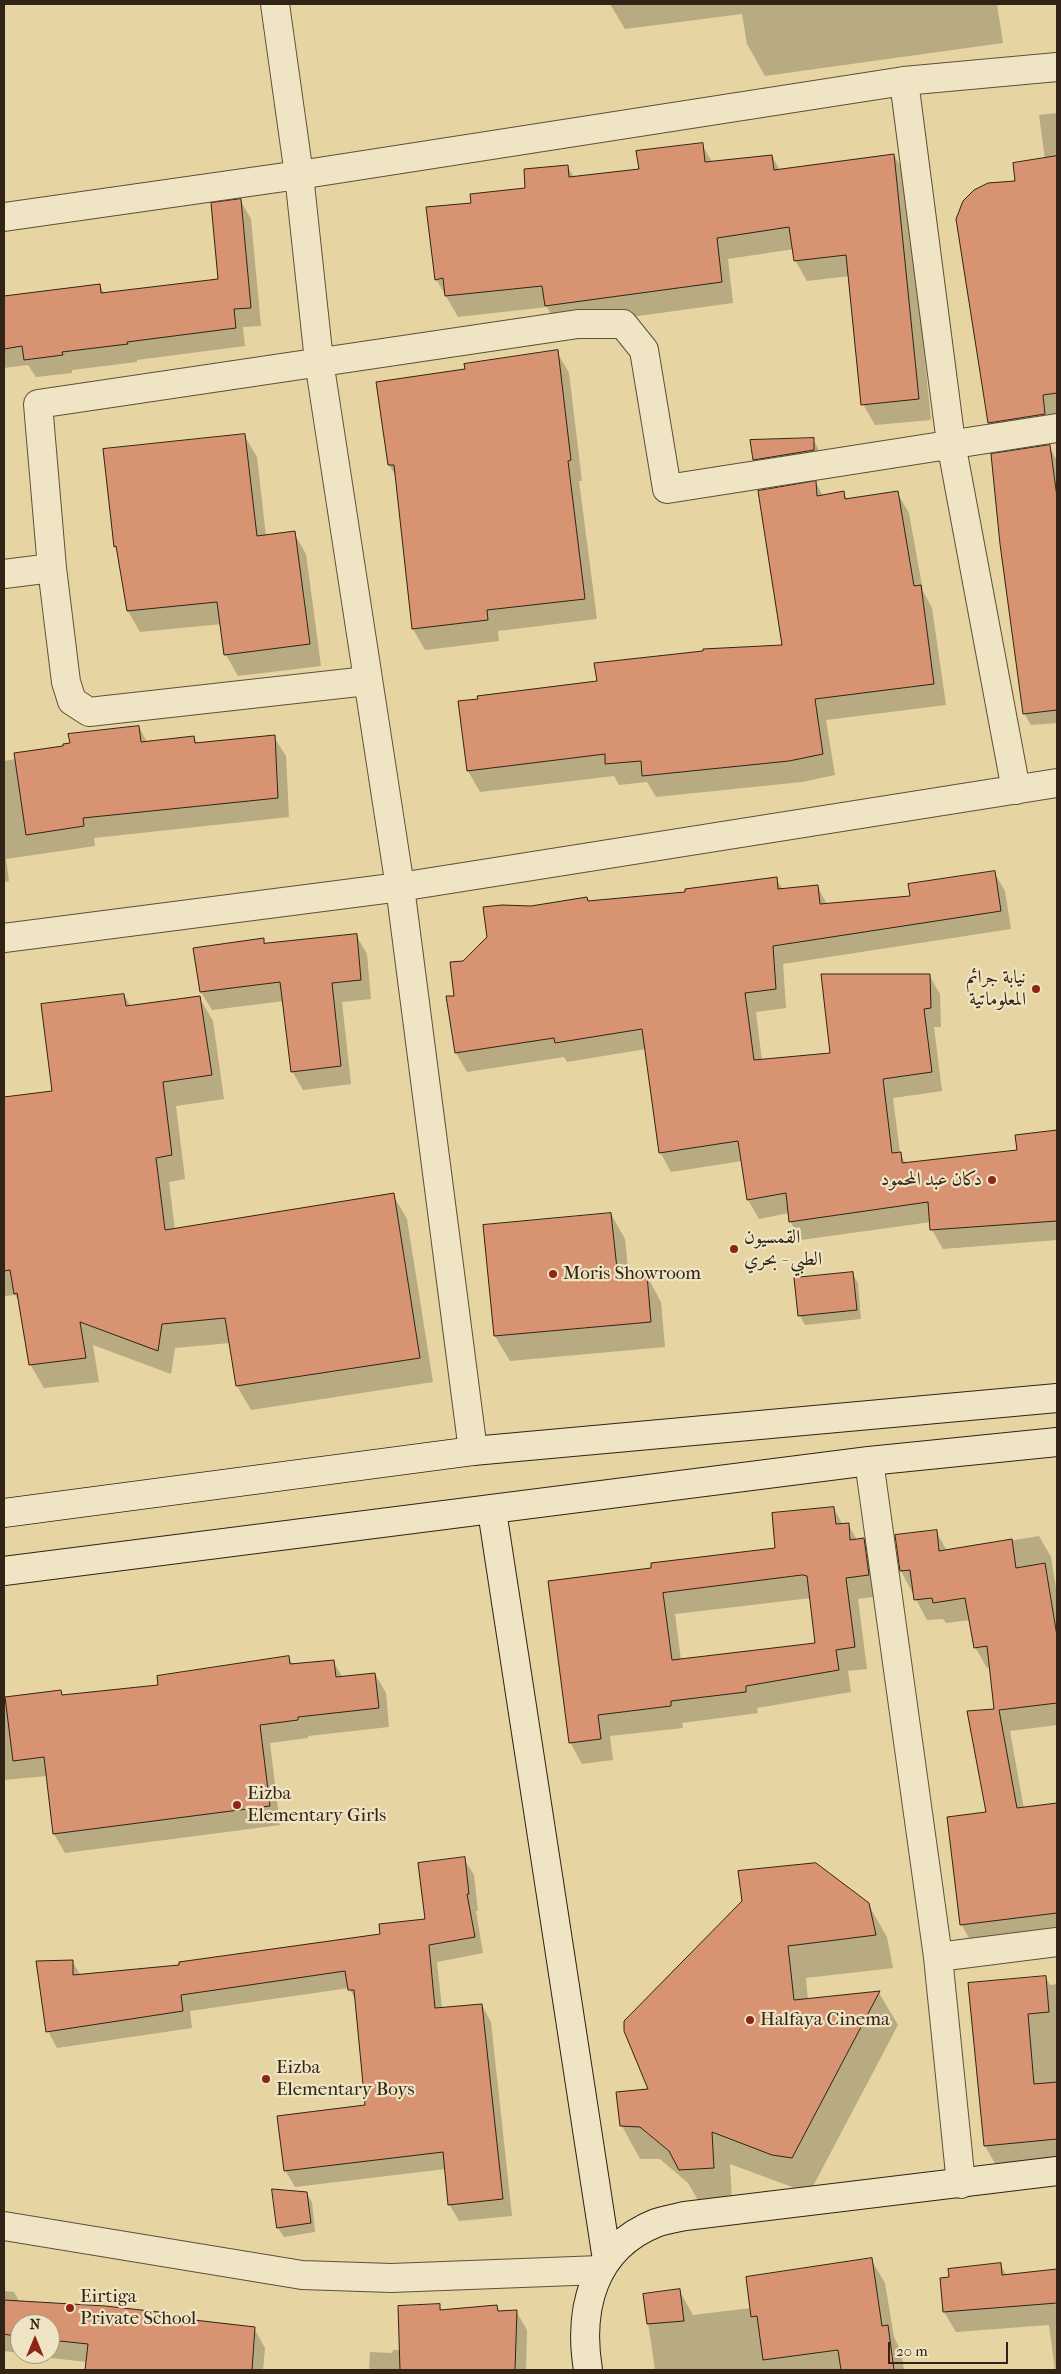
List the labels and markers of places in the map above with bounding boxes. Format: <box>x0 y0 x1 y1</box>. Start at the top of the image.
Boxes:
place label: نيابة جرائم المعلوماتية <box>966 967 1026 1011</box>
marker: نيابة جرائم المعلوماتية <box>1030 983 1042 995</box>
place label: دكان عبد المحمود <box>881 1169 982 1191</box>
marker: دكان عبد المحمود <box>986 1174 998 1186</box>
place label: القمسيون الطبي - بحري <box>744 1227 822 1271</box>
marker: القمسيون الطبي - بحري <box>728 1243 740 1255</box>
place label: Moris Showroom <box>563 1263 701 1285</box>
marker: Moris Showroom <box>547 1268 559 1280</box>
place label: Eizba Elementary Girls <box>247 1783 386 1827</box>
marker: Eizba Elementary Girls <box>231 1799 243 1811</box>
place label: Halfaya Cinema <box>760 2009 890 2031</box>
marker: Halfaya Cinema <box>744 2014 756 2026</box>
place label: Eizba Elementary Boys <box>276 2057 414 2101</box>
marker: Eizba Elementary Boys <box>260 2073 272 2085</box>
place label: Eirtiga Private School <box>80 2286 196 2330</box>
marker: Eirtiga Private School <box>64 2302 76 2314</box>

